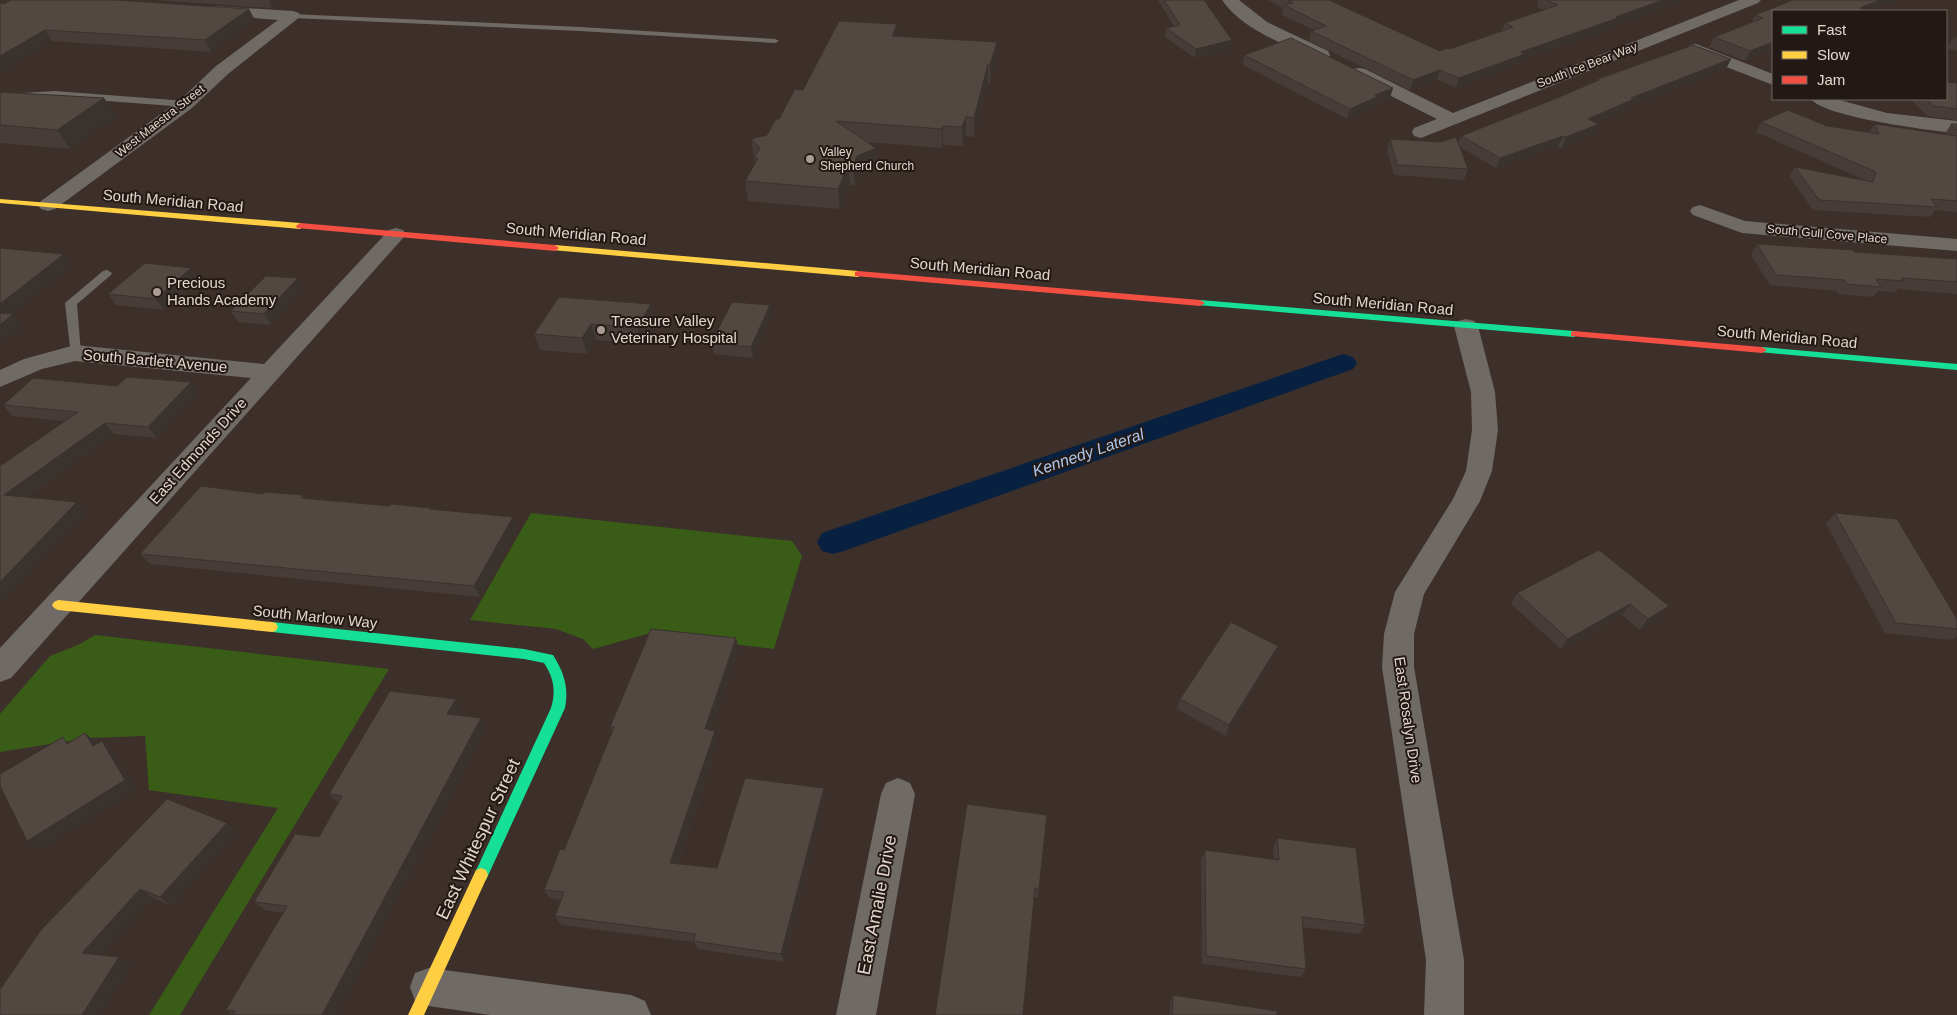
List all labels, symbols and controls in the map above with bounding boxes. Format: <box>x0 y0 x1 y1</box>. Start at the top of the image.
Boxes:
legend <box>1772 10 1947 100</box>
text: Fast <box>1817 21 1847 38</box>
street label: South Ice Bear Way <box>1535 39 1639 91</box>
text: Slow <box>1817 46 1850 63</box>
text: Jam <box>1817 71 1845 88</box>
street label: West Maestra Street <box>113 81 208 160</box>
place label: Valley Shepherd Church <box>820 145 914 173</box>
marker: Valley Shepherd Church <box>804 153 816 165</box>
street label: South Meridian Road <box>102 186 244 215</box>
street label: South Meridian Road <box>505 219 647 248</box>
street label: South Gull Cove Place <box>1766 222 1888 246</box>
street label: South Meridian Road <box>909 254 1051 283</box>
place label: Precious Hands Academy <box>167 274 277 308</box>
marker: Precious Hands Academy <box>151 286 163 298</box>
street label: South Meridian Road <box>1312 289 1454 318</box>
place label: Treasure Valley Veterinary Hospital <box>611 312 737 346</box>
street label: South Meridian Road <box>1716 322 1858 351</box>
marker: Treasure Valley Veterinary Hospital <box>595 324 607 336</box>
street label: South Bartlett Avenue <box>82 346 228 375</box>
street label: East Edmonds Drive <box>146 394 250 507</box>
water label: Kennedy Lateral <box>1030 425 1146 479</box>
street label: South Marlow Way <box>252 601 379 632</box>
street label: East Rosalyn Drive <box>1391 656 1426 784</box>
street label: East Whitespur Street <box>432 755 524 923</box>
street label: East Amalie Drive <box>854 833 900 977</box>

